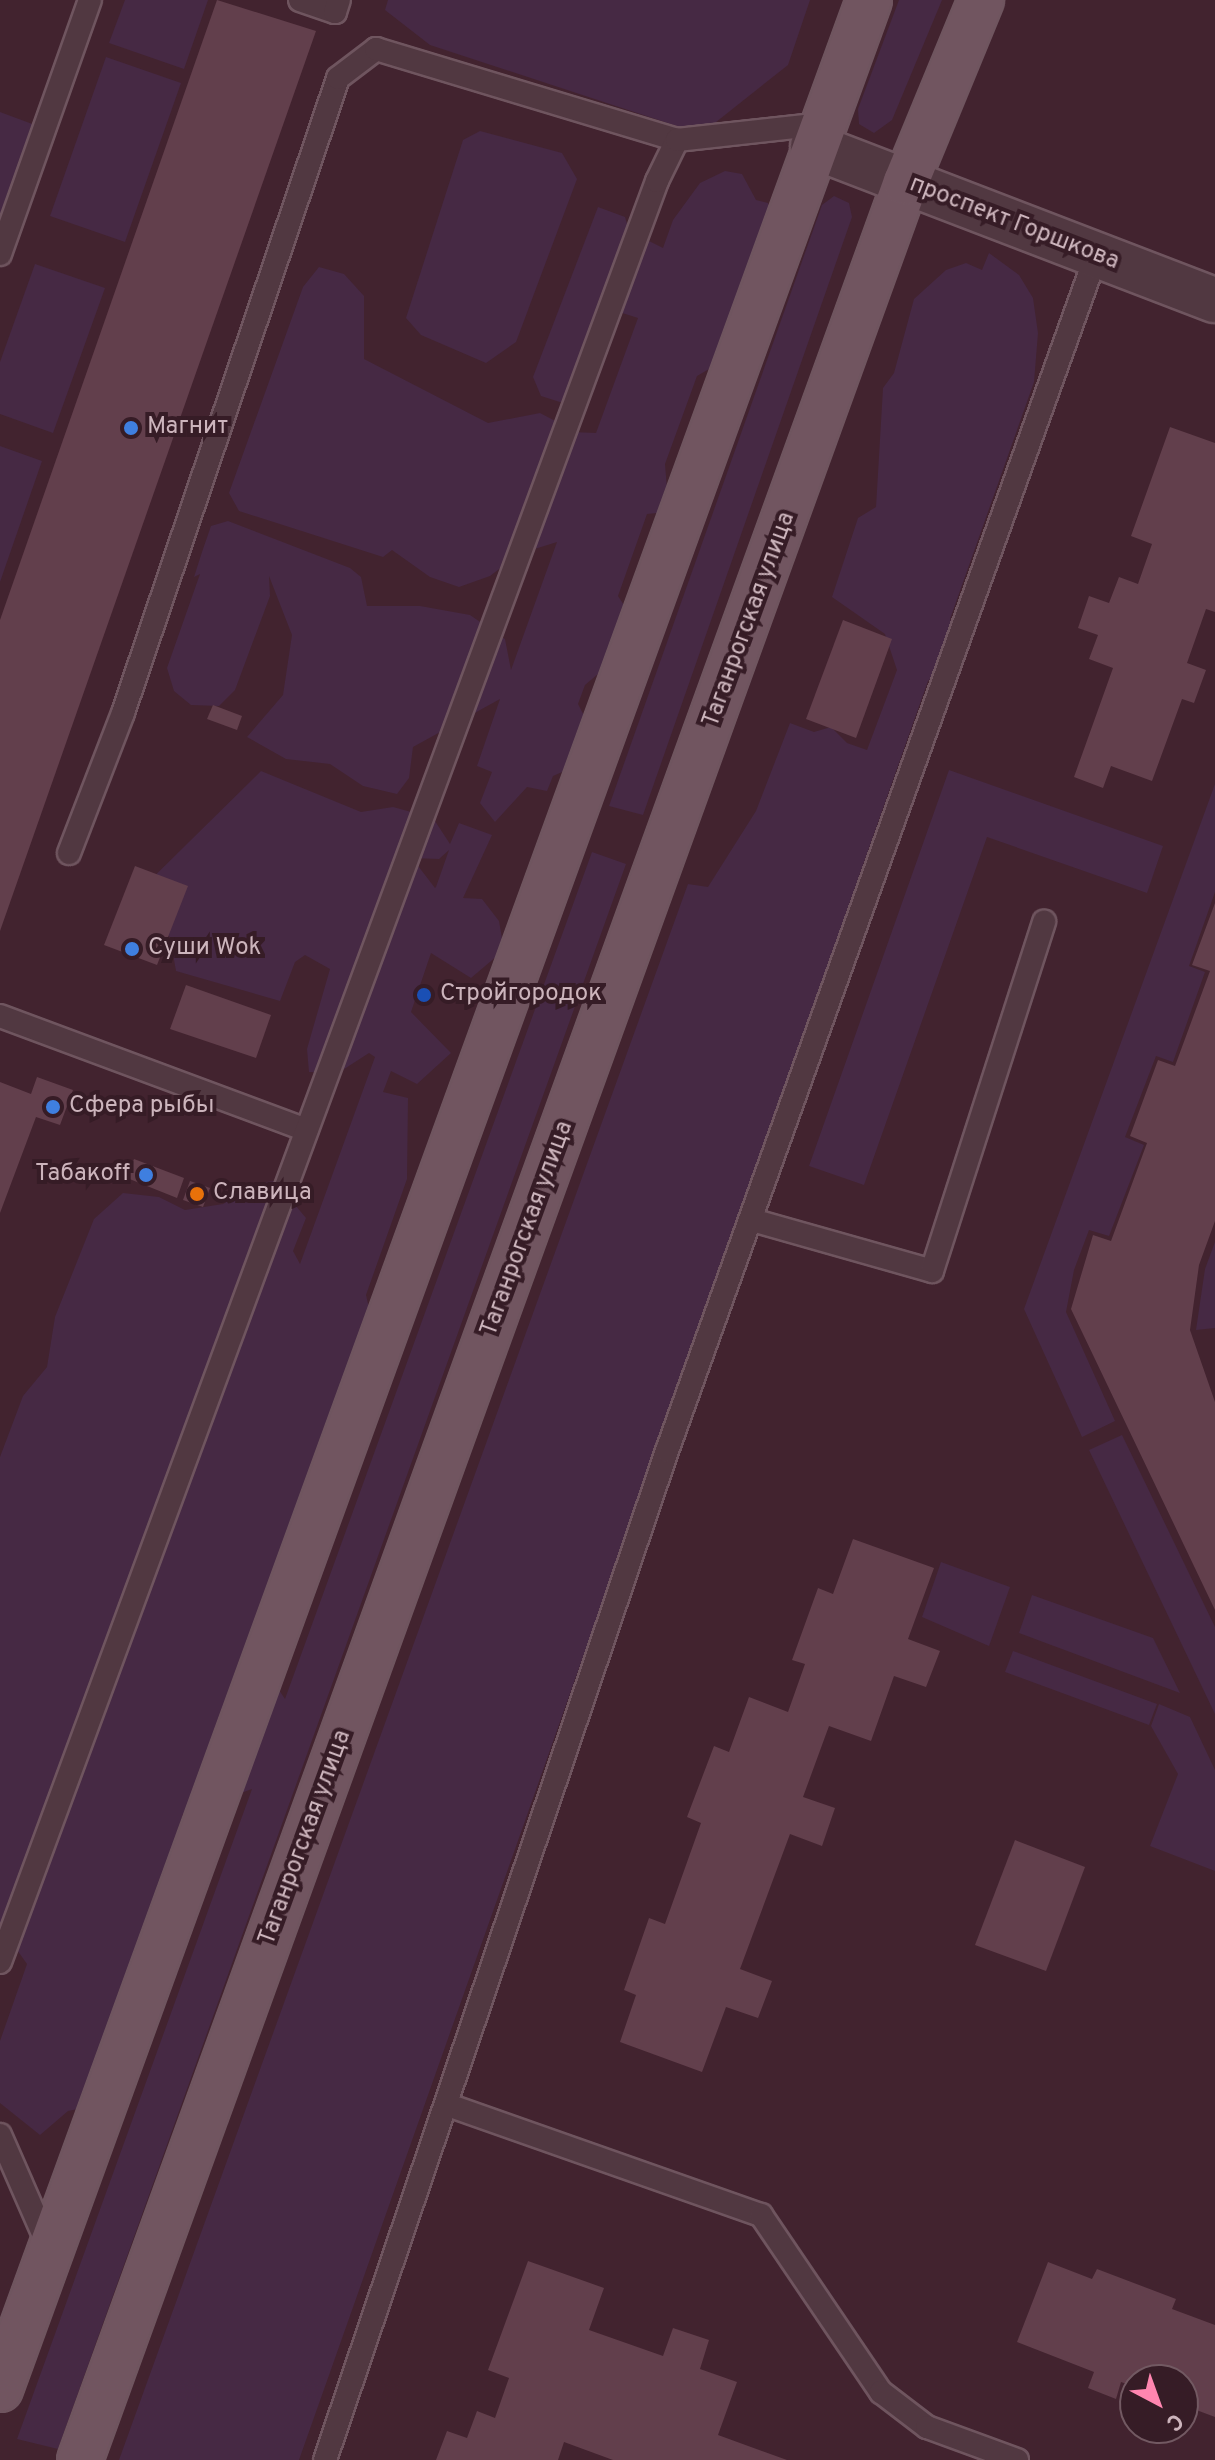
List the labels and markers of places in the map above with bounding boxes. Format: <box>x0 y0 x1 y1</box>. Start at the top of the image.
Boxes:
place label: Магнит <box>147 414 228 442</box>
marker: Магнит <box>122 419 140 437</box>
place label: Суши Wok <box>148 935 261 963</box>
marker: Суши Wok <box>123 940 141 958</box>
place label: Стройгородок <box>440 981 602 1009</box>
marker: Стройгородок <box>415 986 433 1004</box>
place label: Сфера рыбы <box>69 1093 214 1121</box>
marker: Сфера рыбы <box>44 1098 62 1116</box>
place label: Табакoff <box>35 1161 130 1189</box>
marker: Табакoff <box>137 1166 155 1184</box>
place label: Славица <box>213 1180 312 1208</box>
marker: Славица <box>188 1185 206 1203</box>

